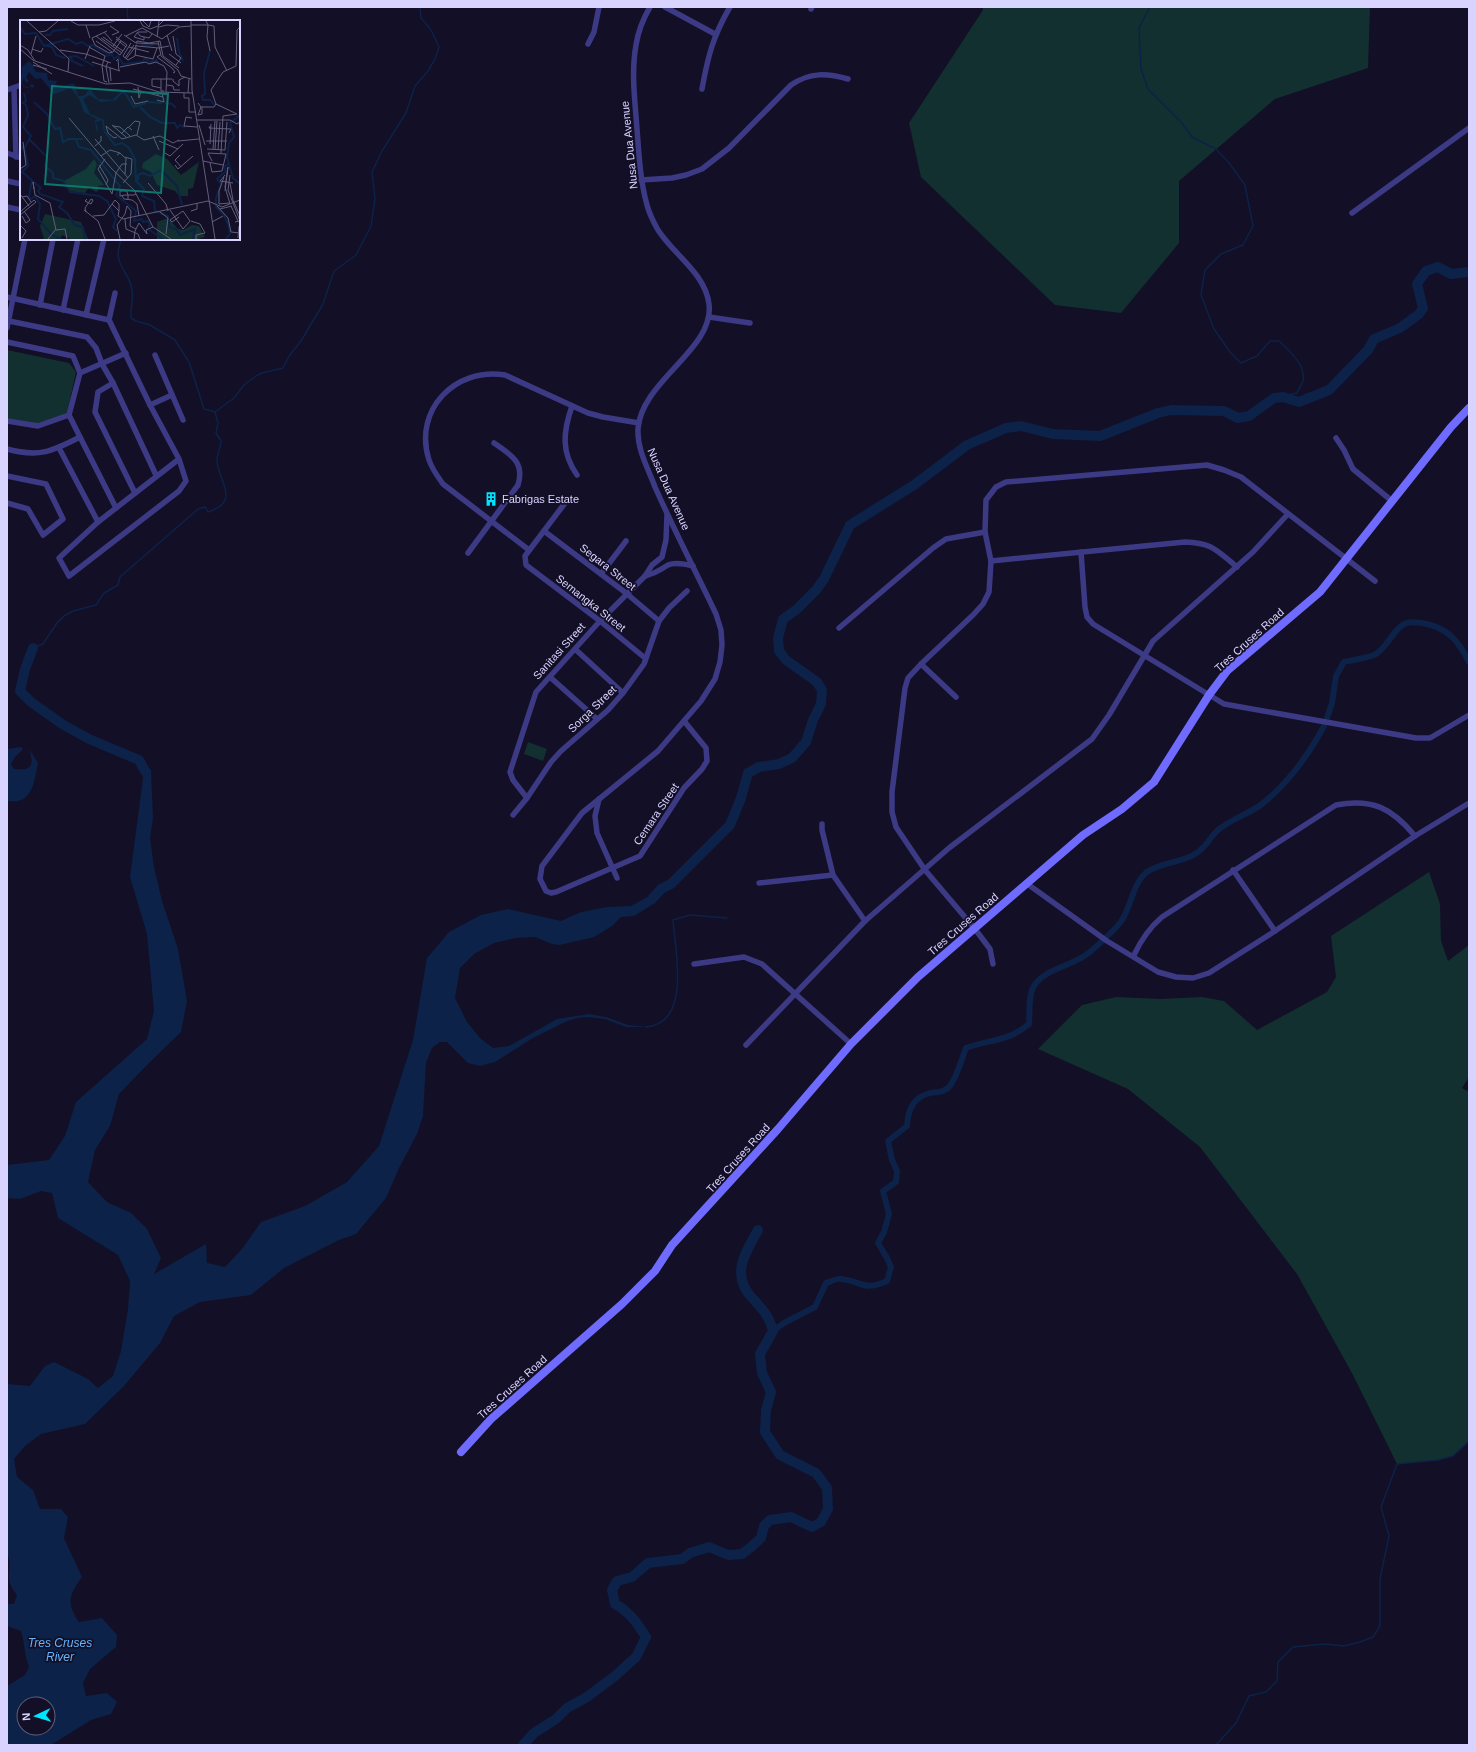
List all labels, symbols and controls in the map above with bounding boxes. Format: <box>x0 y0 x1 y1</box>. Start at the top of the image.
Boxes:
inset map <box>20 20 240 240</box>
street label: Nusa Dua Avenue <box>618 100 640 190</box>
street label: Nusa Dua Avenue <box>646 446 692 532</box>
building icon: Fabrigas Estate <box>483 491 499 507</box>
place label: Fabrigas Estate <box>502 493 579 505</box>
street label: Segara Street <box>578 541 638 593</box>
street label: Semangka Street <box>554 572 628 634</box>
street label: Tres Cruses Road <box>1212 606 1286 674</box>
street label: Sanitasi Street <box>531 620 587 682</box>
street label: Sorga Street <box>566 683 618 735</box>
street label: Cemara Street <box>631 781 681 847</box>
street label: Tres Cruses Road <box>926 890 1000 958</box>
street label: Tres Cruses Road <box>704 1121 772 1195</box>
street label: Tres Cruses Road <box>475 1353 549 1421</box>
water label: Tres Cruses River <box>28 1636 92 1664</box>
north arrow <box>16 1696 56 1736</box>
text: N <box>20 1712 32 1721</box>

